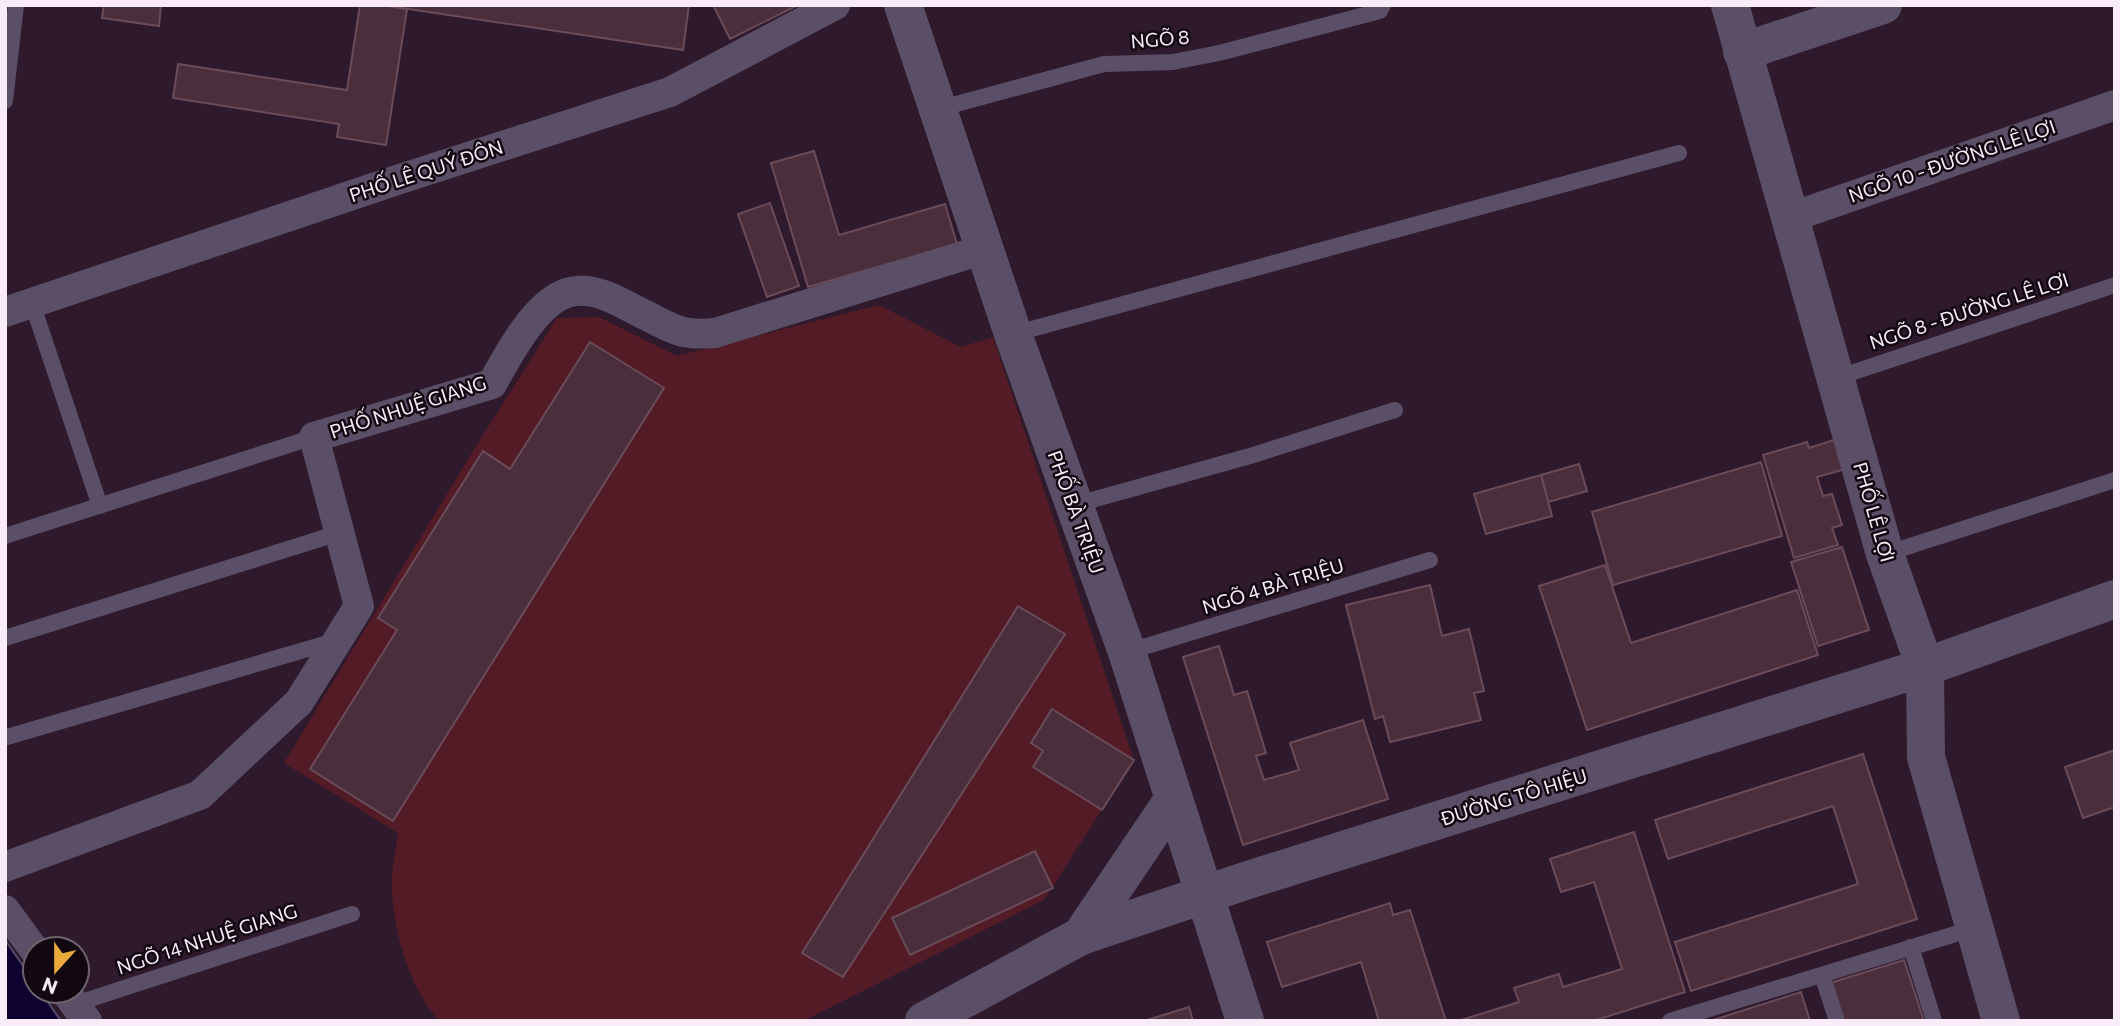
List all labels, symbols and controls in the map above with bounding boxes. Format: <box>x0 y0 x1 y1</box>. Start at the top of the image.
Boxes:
street label: NGÕ 8 <box>1130 23 1190 53</box>
street label: NGÕ 10 - ĐƯỜNG LÊ LỢI <box>1845 113 2058 207</box>
street label: PHỐ LÊ QUÝ ĐÔN <box>345 132 506 206</box>
street label: NGÕ 8 - ĐƯỜNG LÊ LỢI <box>1866 266 2071 354</box>
street label: PHỐ NHUỆ GIANG <box>326 368 489 443</box>
street label: PHỐ BÀ TRIỆU <box>1043 446 1112 577</box>
street label: PHỐ LÊ LỢI <box>1849 458 1903 564</box>
street label: NGÕ 4 BÀ TRIỆU <box>1199 552 1346 618</box>
street label: ĐƯỜNG TÔ HIỆU <box>1437 762 1590 830</box>
street label: NGÕ 14 NHUỆ GIANG <box>113 898 300 979</box>
north arrow <box>21 935 91 1005</box>
text: N <box>39 973 61 1000</box>

